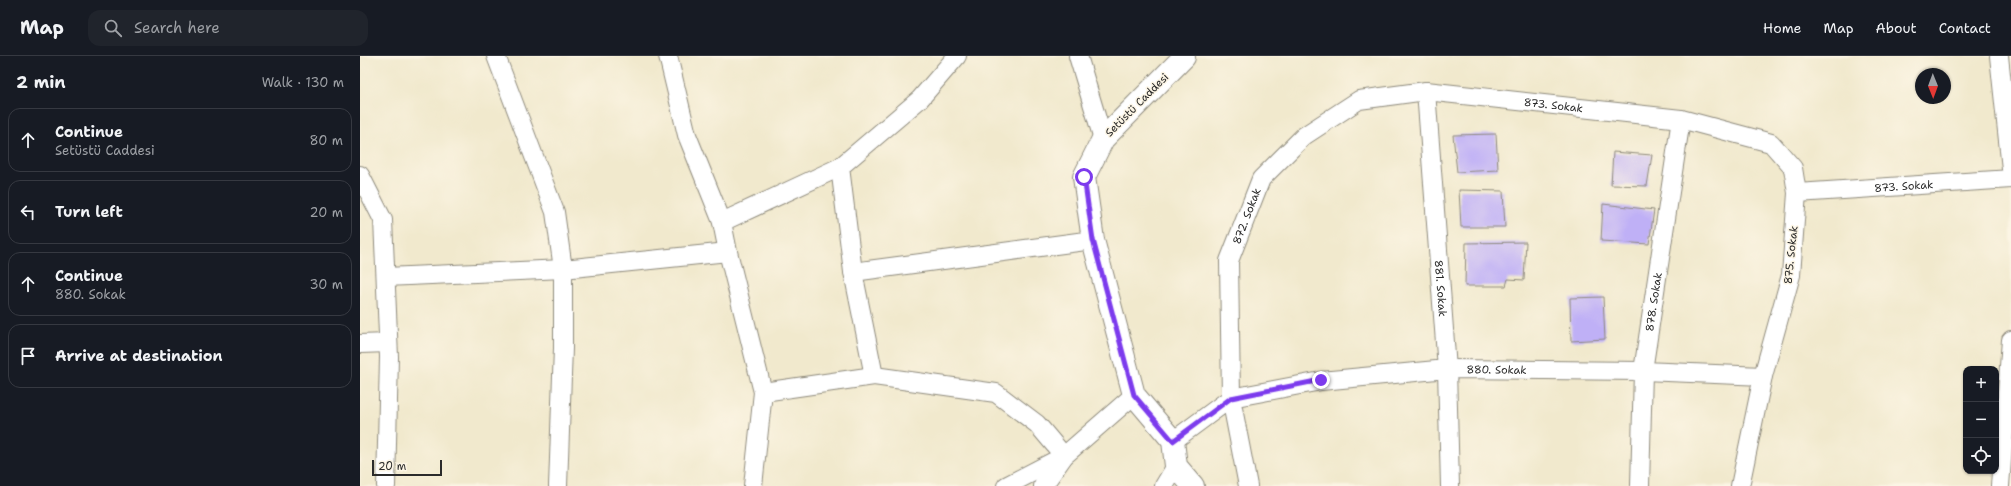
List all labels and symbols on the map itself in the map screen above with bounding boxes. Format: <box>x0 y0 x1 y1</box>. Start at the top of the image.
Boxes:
north arrow <box>1915 68 1951 104</box>
street label: Setüstü Caddesi <box>1102 70 1172 140</box>
street label: 873. Sokak <box>1523 94 1584 116</box>
route start <box>1075 168 1093 186</box>
street label: 873. Sokak <box>1874 177 1934 195</box>
street label: 872. Sokak <box>1229 186 1264 246</box>
street label: 875. Sokak <box>1780 225 1802 285</box>
street label: 881. Sokak <box>1431 259 1451 317</box>
street label: 878. Sokak <box>1642 271 1665 332</box>
street label: 880. Sokak <box>1466 362 1527 377</box>
route end <box>1312 371 1330 389</box>
scale bar <box>372 458 442 477</box>

